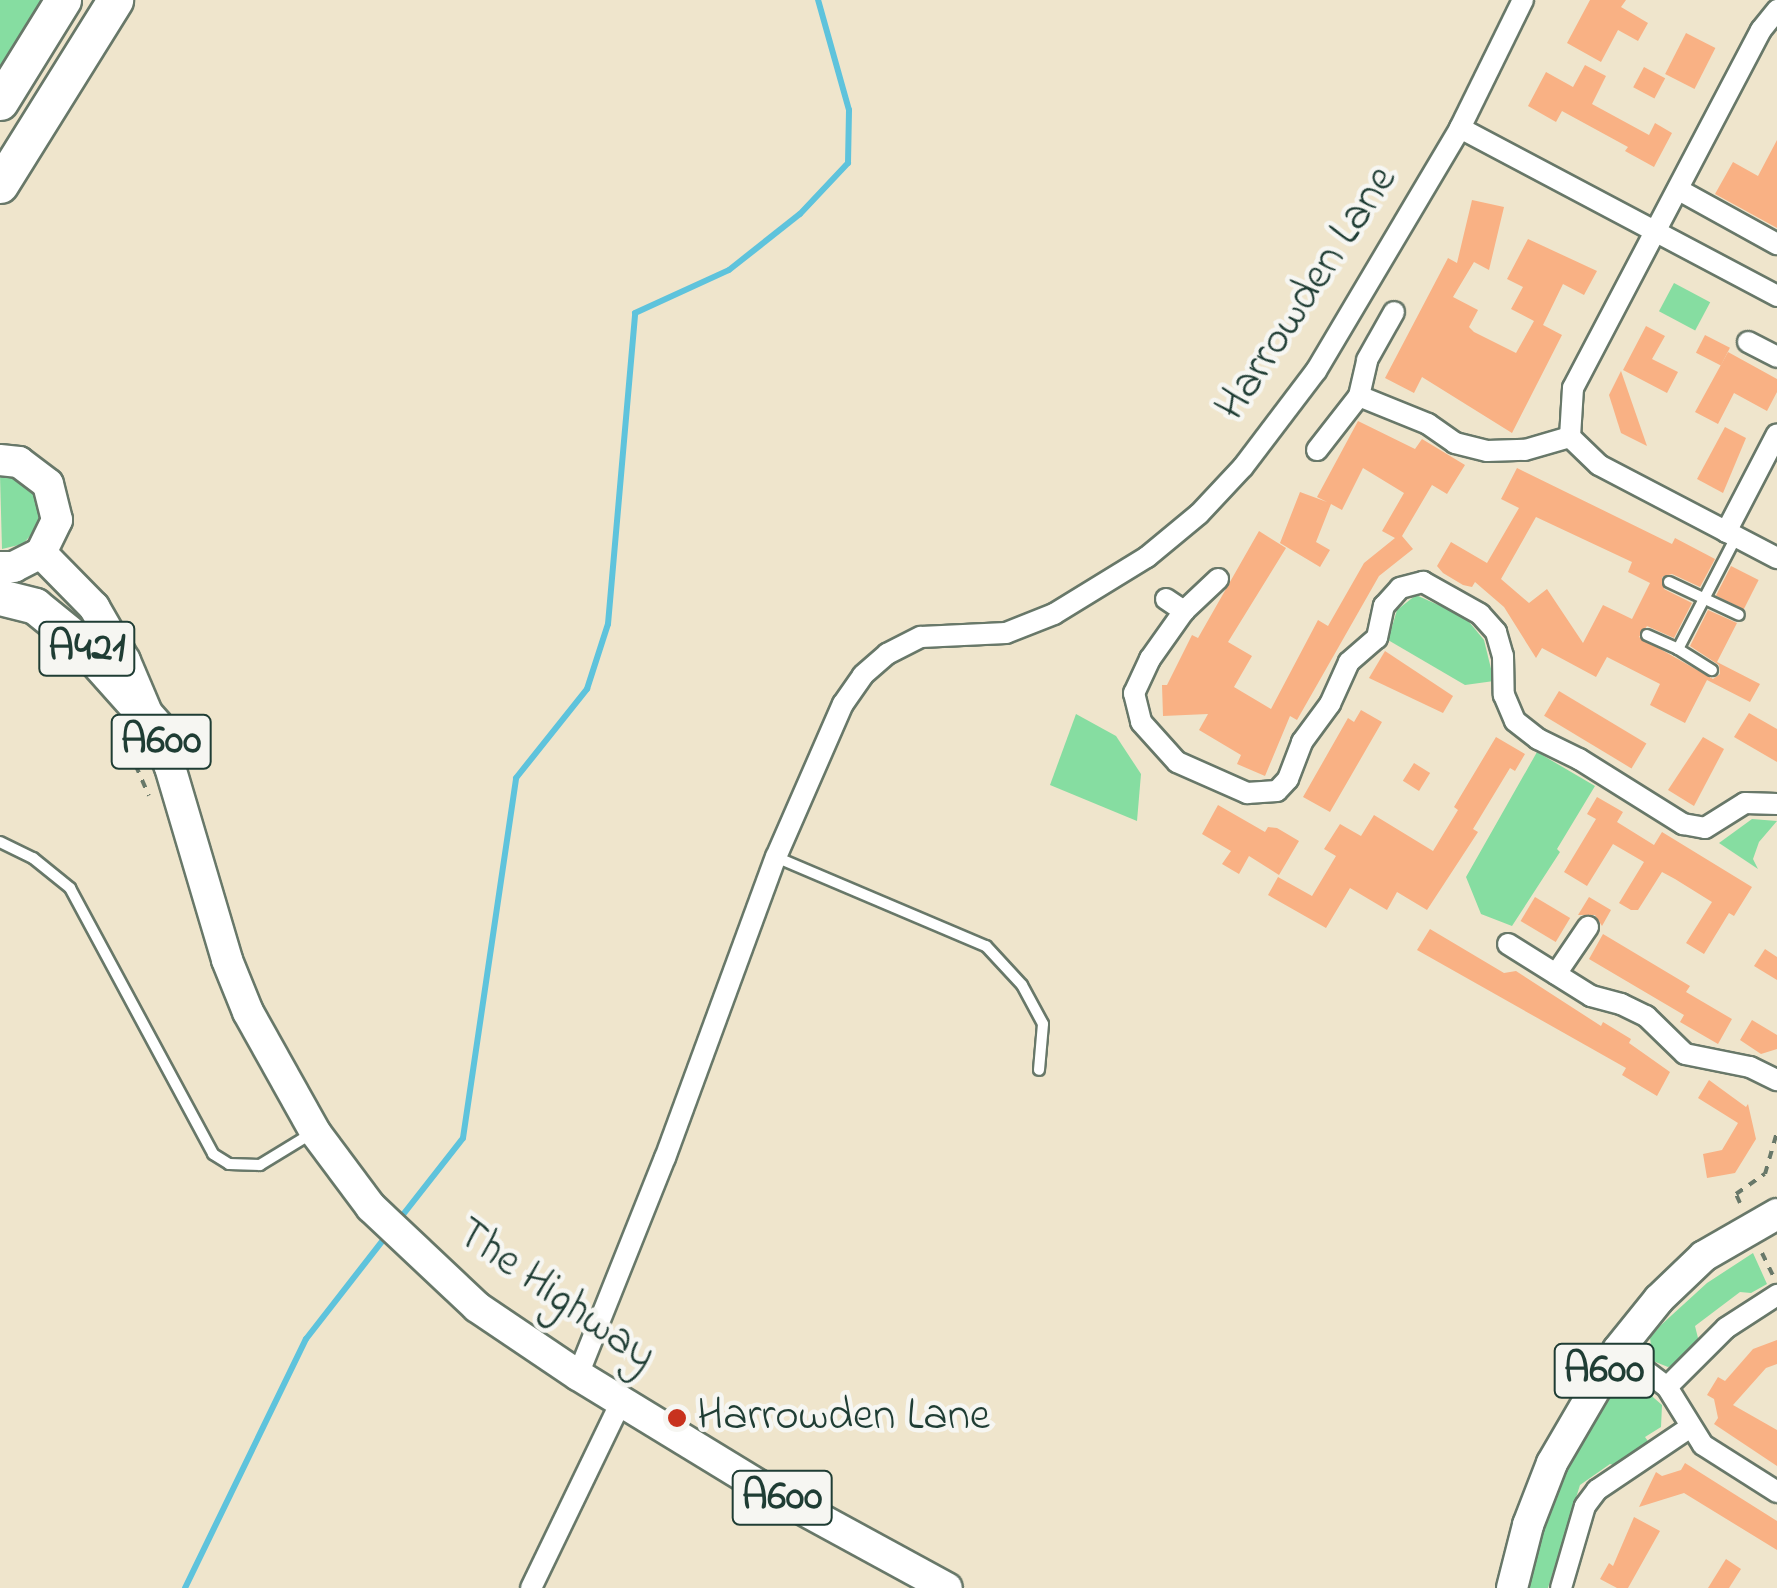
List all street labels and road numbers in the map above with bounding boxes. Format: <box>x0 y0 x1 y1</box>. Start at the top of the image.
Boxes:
street label: Harrowden Lane <box>1206 156 1410 432</box>
road number: A421 <box>37 612 137 686</box>
road number: A600 <box>109 705 214 779</box>
street label: The Highway <box>445 1207 665 1385</box>
road number: A600 <box>1552 1334 1656 1408</box>
road number: A600 <box>730 1461 834 1535</box>

